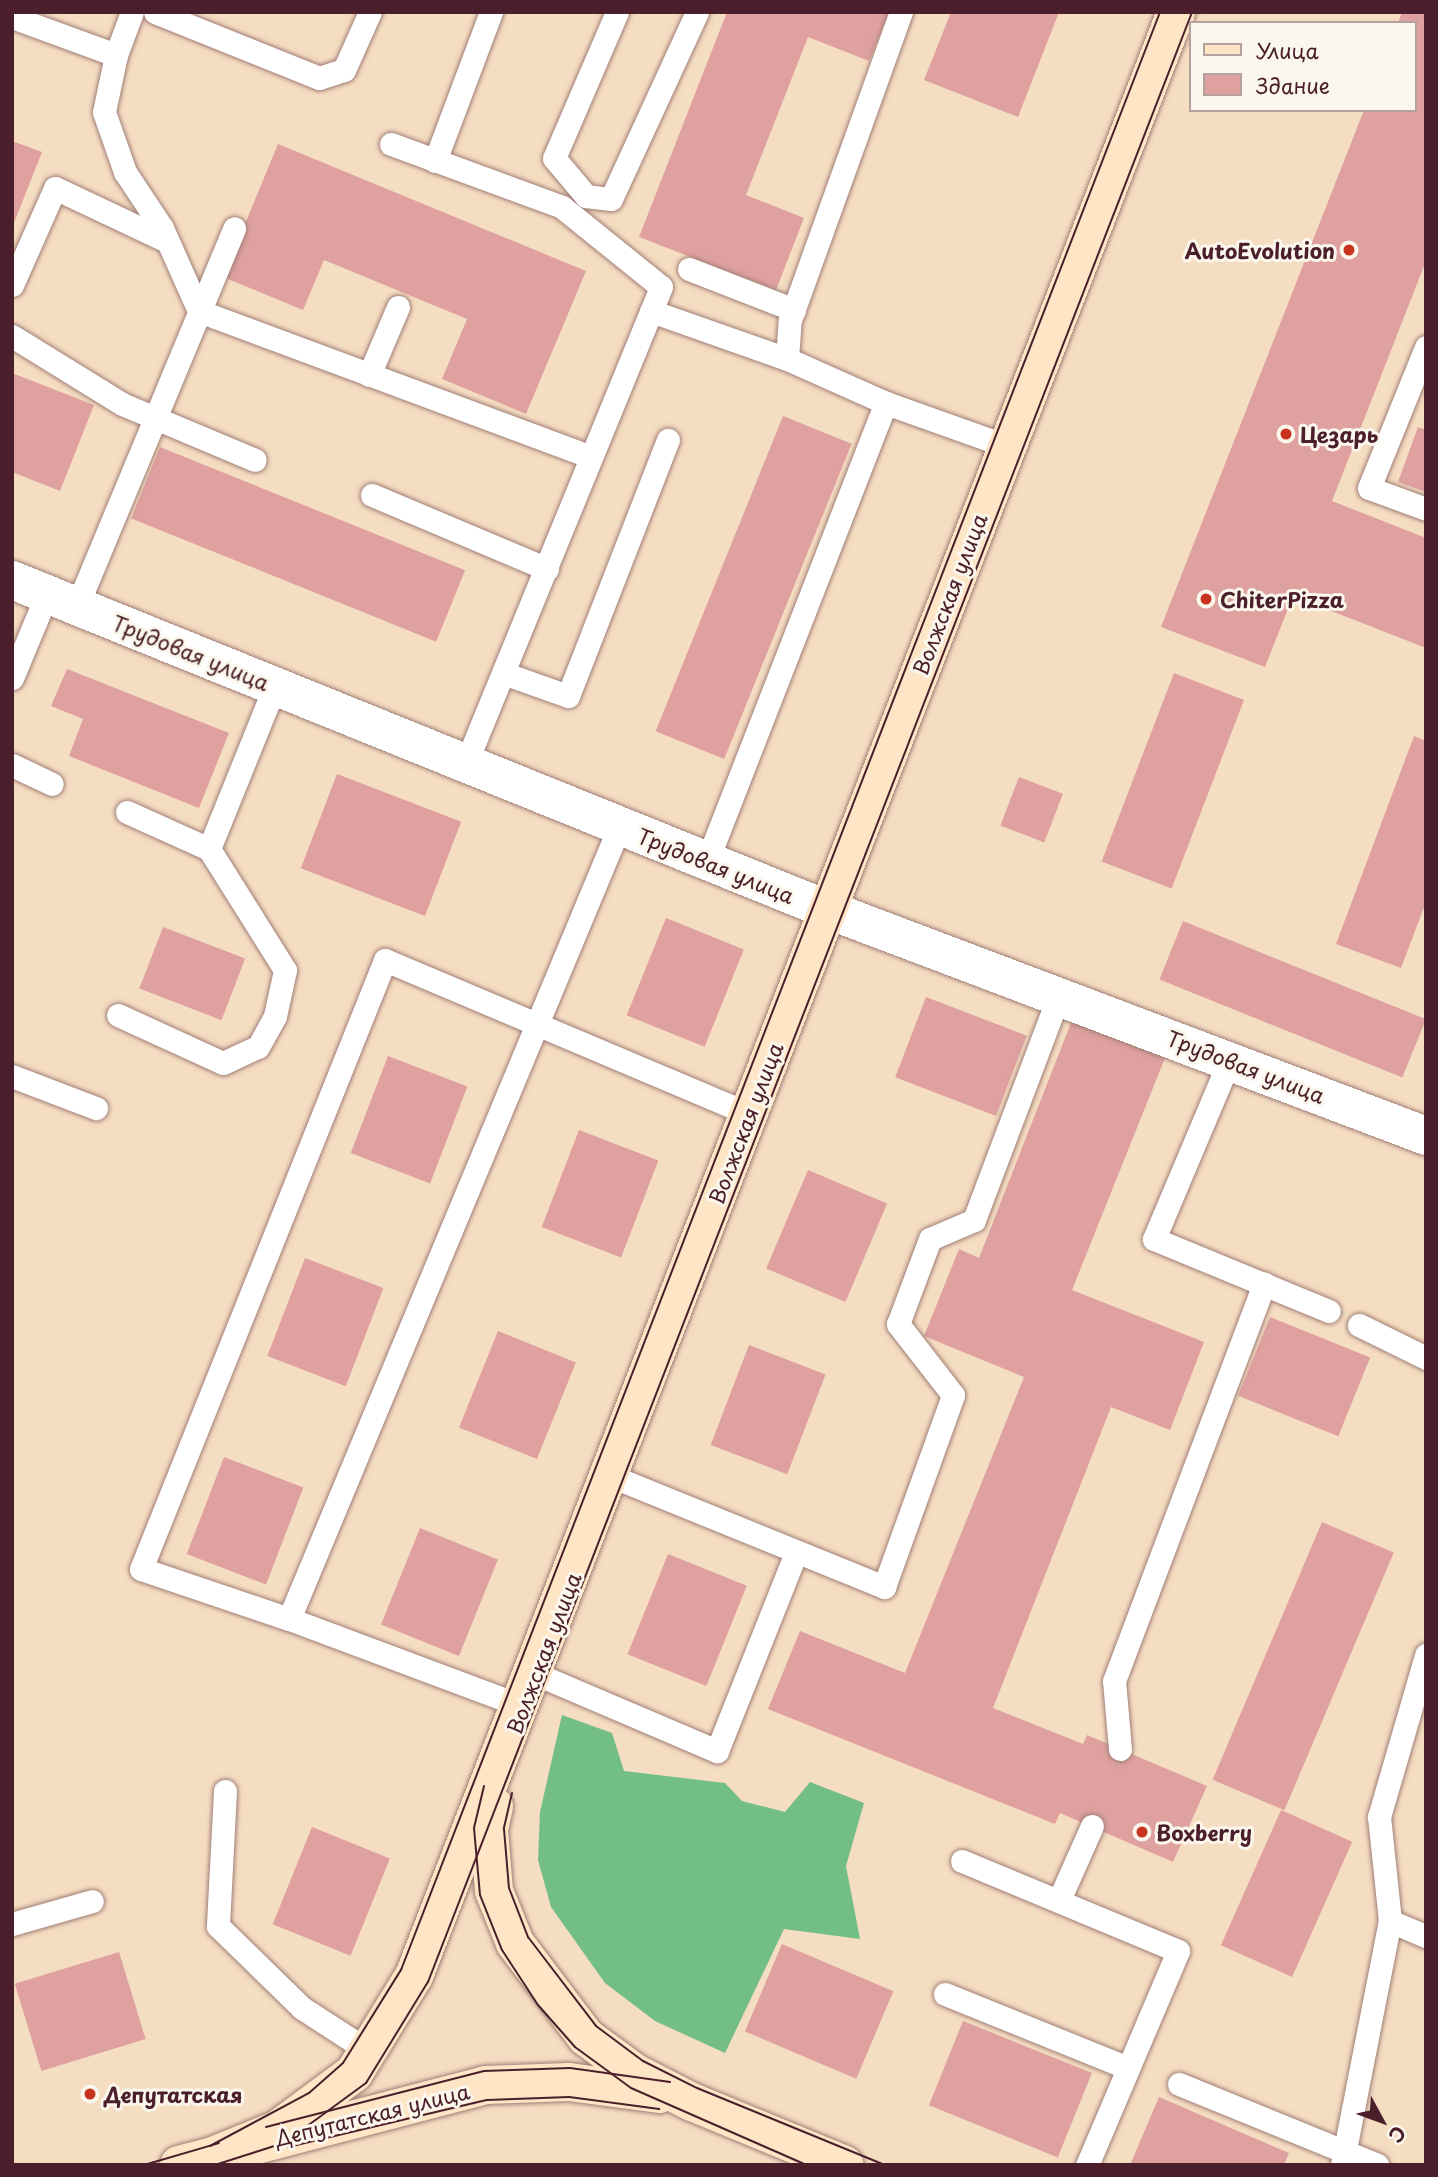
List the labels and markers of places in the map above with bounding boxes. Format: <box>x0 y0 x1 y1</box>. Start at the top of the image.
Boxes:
place label: AutoEvolution <box>1185 237 1335 263</box>
marker: AutoEvolution <box>1341 242 1357 258</box>
place label: Цезарь <box>1300 421 1378 447</box>
marker: Цезарь <box>1278 426 1294 442</box>
place label: ChiterPizza <box>1220 586 1344 612</box>
marker: ChiterPizza <box>1198 591 1214 607</box>
place label: Boxberry <box>1156 1819 1252 1845</box>
marker: Boxberry <box>1134 1824 1150 1840</box>
place label: Депутатская <box>104 2081 243 2107</box>
marker: Депутатская <box>82 2086 98 2102</box>

